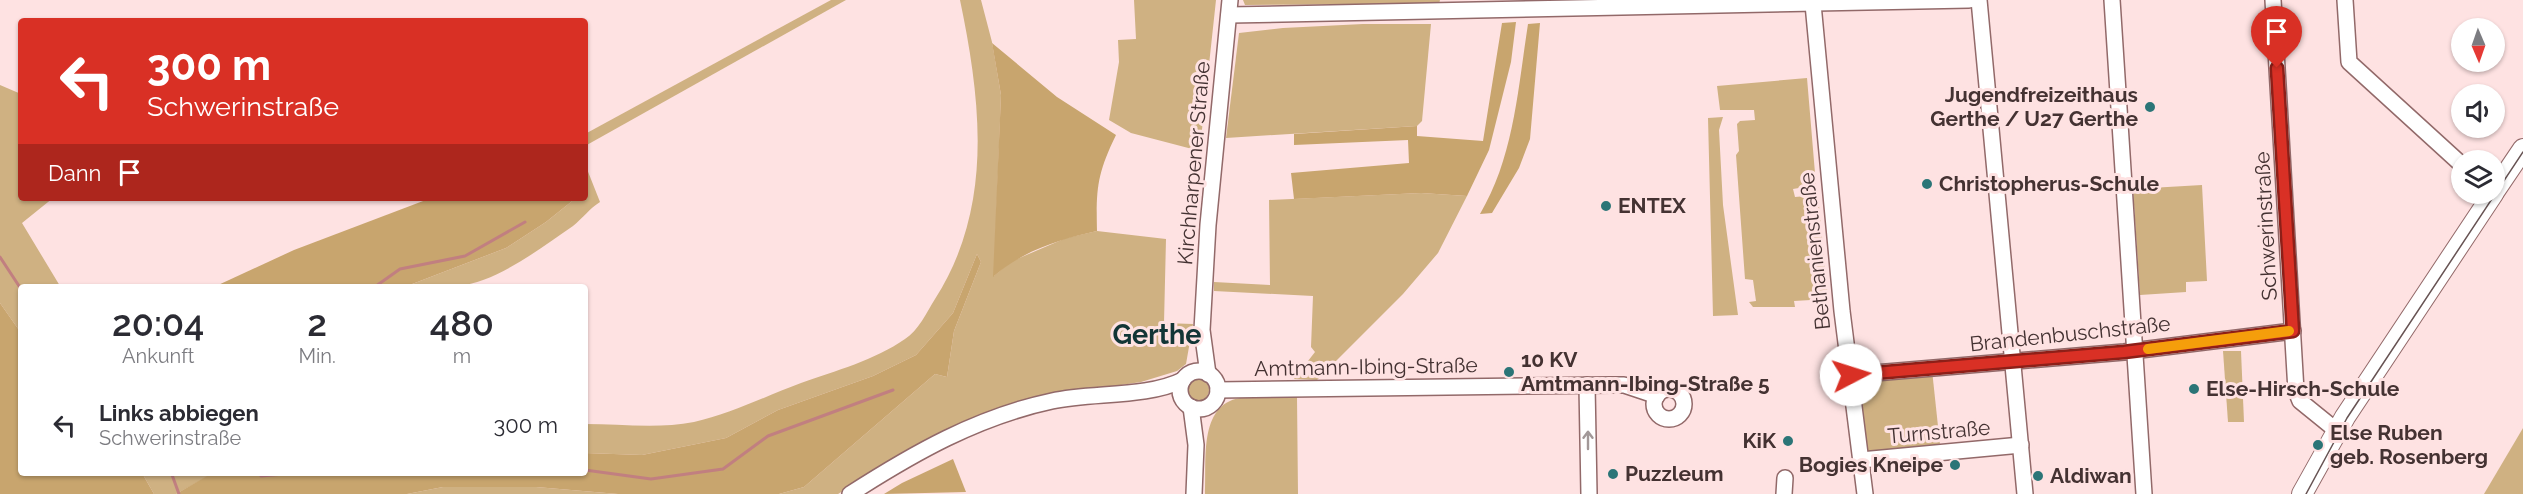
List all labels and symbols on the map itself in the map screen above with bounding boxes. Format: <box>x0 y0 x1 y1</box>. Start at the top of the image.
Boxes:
pin <box>2251 6 2302 68</box>
north arrow <box>2451 18 2505 72</box>
street label: Kirchharpener Straße <box>1172 60 1215 266</box>
place label: Jugendfreizeithaus Gerthe / U27 Gerthe <box>1930 82 2138 131</box>
marker: Jugendfreizeithaus Gerthe / U27 Gerthe <box>2143 100 2157 114</box>
street label: Schwerinstraße <box>2249 151 2282 301</box>
street label: Bethanienstraße <box>1794 171 1835 331</box>
place label: Christopherus-Schule <box>1939 171 2159 196</box>
marker: Christopherus-Schule <box>1920 177 1934 191</box>
place label: ENTEX <box>1618 193 1686 218</box>
marker: ENTEX <box>1599 199 1613 213</box>
street label: Brandenbuschstraße <box>1968 311 2172 356</box>
district label: Gerthe <box>1112 319 1202 350</box>
position arrow <box>1819 343 1883 407</box>
place label: 10 KV Amtmann-Ibing-Straße 5 <box>1521 347 1770 396</box>
street label: Amtmann-Ibing-Straße <box>1254 352 1478 381</box>
marker: 10 KV Amtmann-Ibing-Straße 5 <box>1502 365 1516 379</box>
place label: Else-Hirsch-Schule <box>2206 376 2400 401</box>
marker: Else-Hirsch-Schule <box>2187 382 2201 396</box>
street label: Turnstraße <box>1887 415 1991 448</box>
place label: Else Ruben geb. Rosenberg <box>2330 420 2488 469</box>
place label: KiK <box>1743 428 1777 453</box>
one-way arrow <box>1582 430 1594 450</box>
marker: KiK <box>1781 434 1795 448</box>
marker: Else Ruben geb. Rosenberg <box>2311 438 2325 452</box>
place label: Bogies Kneipe <box>1799 452 1943 477</box>
marker: Bogies Kneipe <box>1948 458 1962 472</box>
place label: Puzzleum <box>1625 461 1724 486</box>
place label: Aldiwan <box>2050 463 2132 488</box>
marker: Puzzleum <box>1606 467 1620 481</box>
marker: Aldiwan <box>2031 469 2045 483</box>

